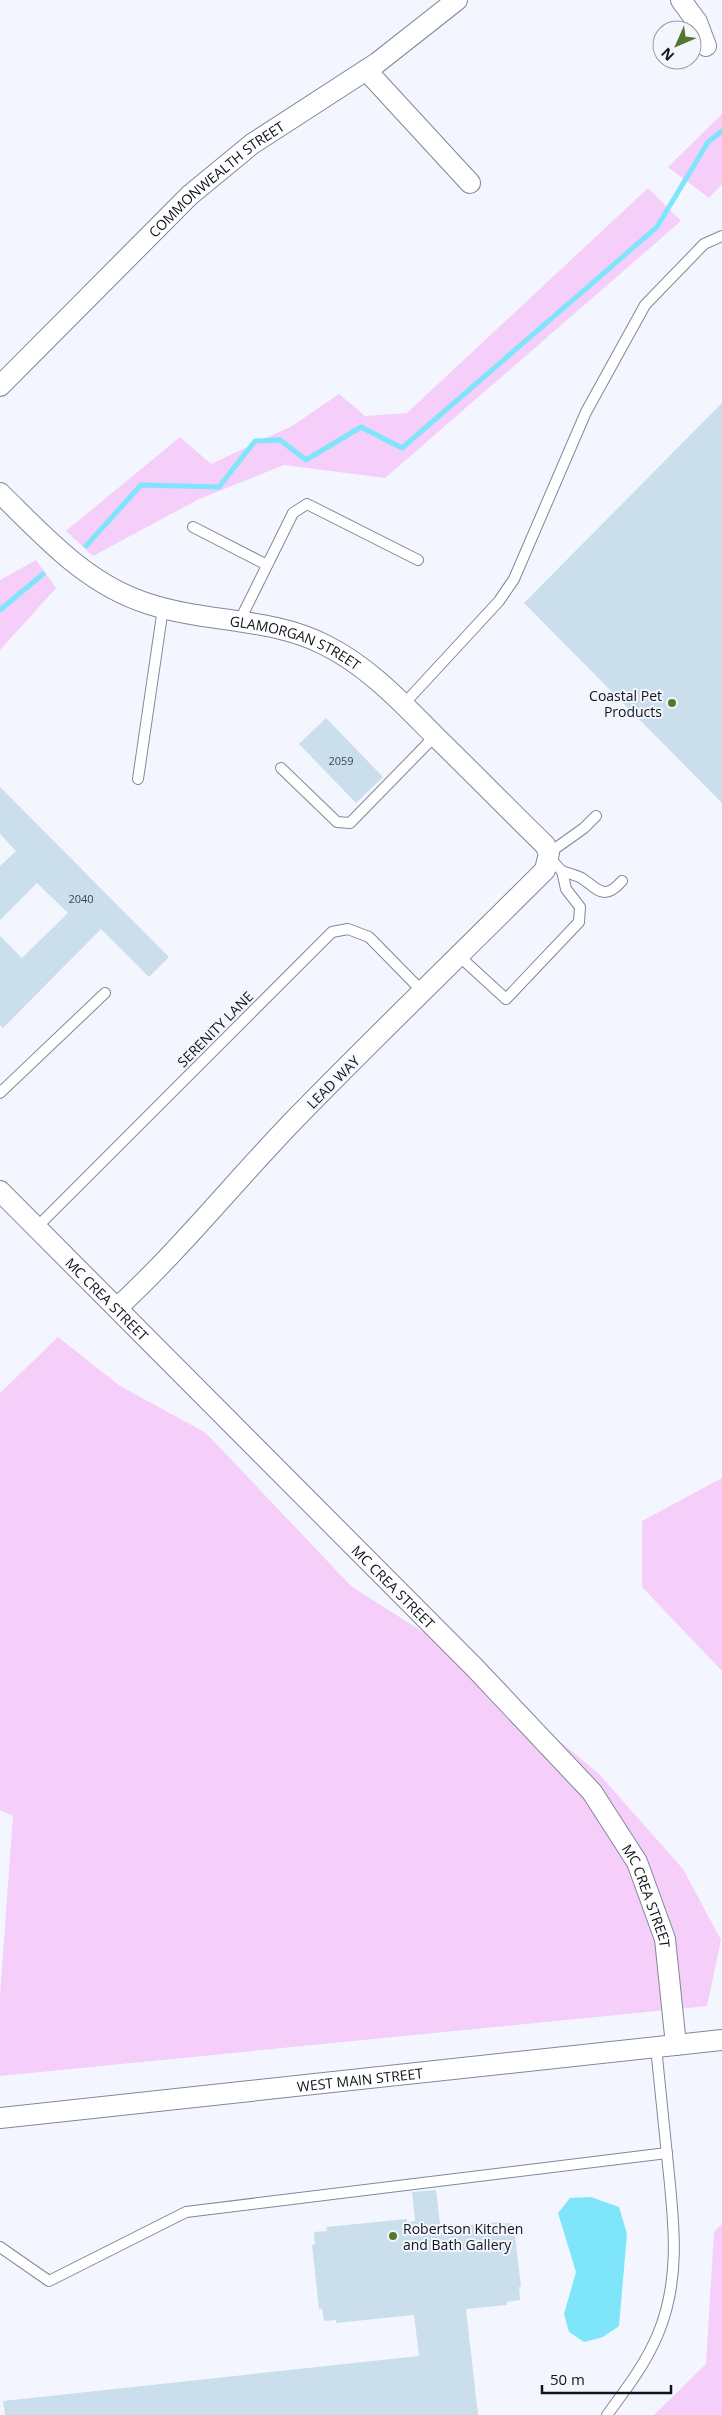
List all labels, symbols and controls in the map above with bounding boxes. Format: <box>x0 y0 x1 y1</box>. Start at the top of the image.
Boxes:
north arrow <box>652 20 702 70</box>
text: N <box>657 44 678 65</box>
street label: COMMONWEALTH STREET <box>144 116 288 241</box>
street label: GLAMORGAN STREET <box>229 611 365 674</box>
place label: Coastal Pet Products <box>589 686 662 721</box>
marker: Coastal Pet Products <box>666 697 678 709</box>
house number: 2059 <box>328 753 354 768</box>
house number: 2040 <box>68 891 94 906</box>
street label: SERENITY LANE <box>173 987 257 1071</box>
street label: LEAD WAY <box>302 1051 364 1113</box>
street label: MC CREA STREET <box>62 1253 153 1345</box>
street label: MC CREA STREET <box>348 1541 440 1632</box>
street label: MC CREA STREET <box>618 1840 675 1948</box>
street label: WEST MAIN STREET <box>296 2063 424 2095</box>
place label: Robertson Kitchen and Bath Gallery <box>403 2219 523 2254</box>
marker: Robertson Kitchen and Bath Gallery <box>387 2230 399 2242</box>
scale bar <box>542 2362 671 2394</box>
text: 50 m <box>550 2369 585 2389</box>

